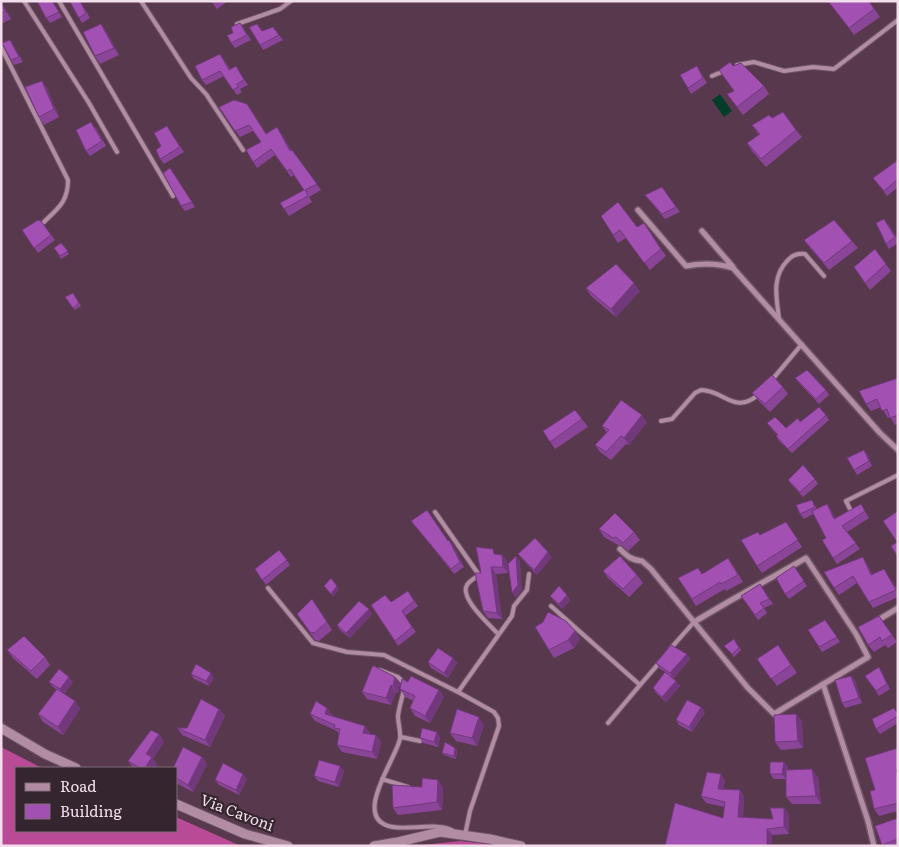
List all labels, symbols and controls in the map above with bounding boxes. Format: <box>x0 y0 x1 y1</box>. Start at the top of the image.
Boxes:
legend <box>15 767 178 832</box>
text: Road <box>60 774 96 797</box>
street label: Via Cavoni <box>198 787 278 836</box>
text: Building <box>60 799 122 822</box>

